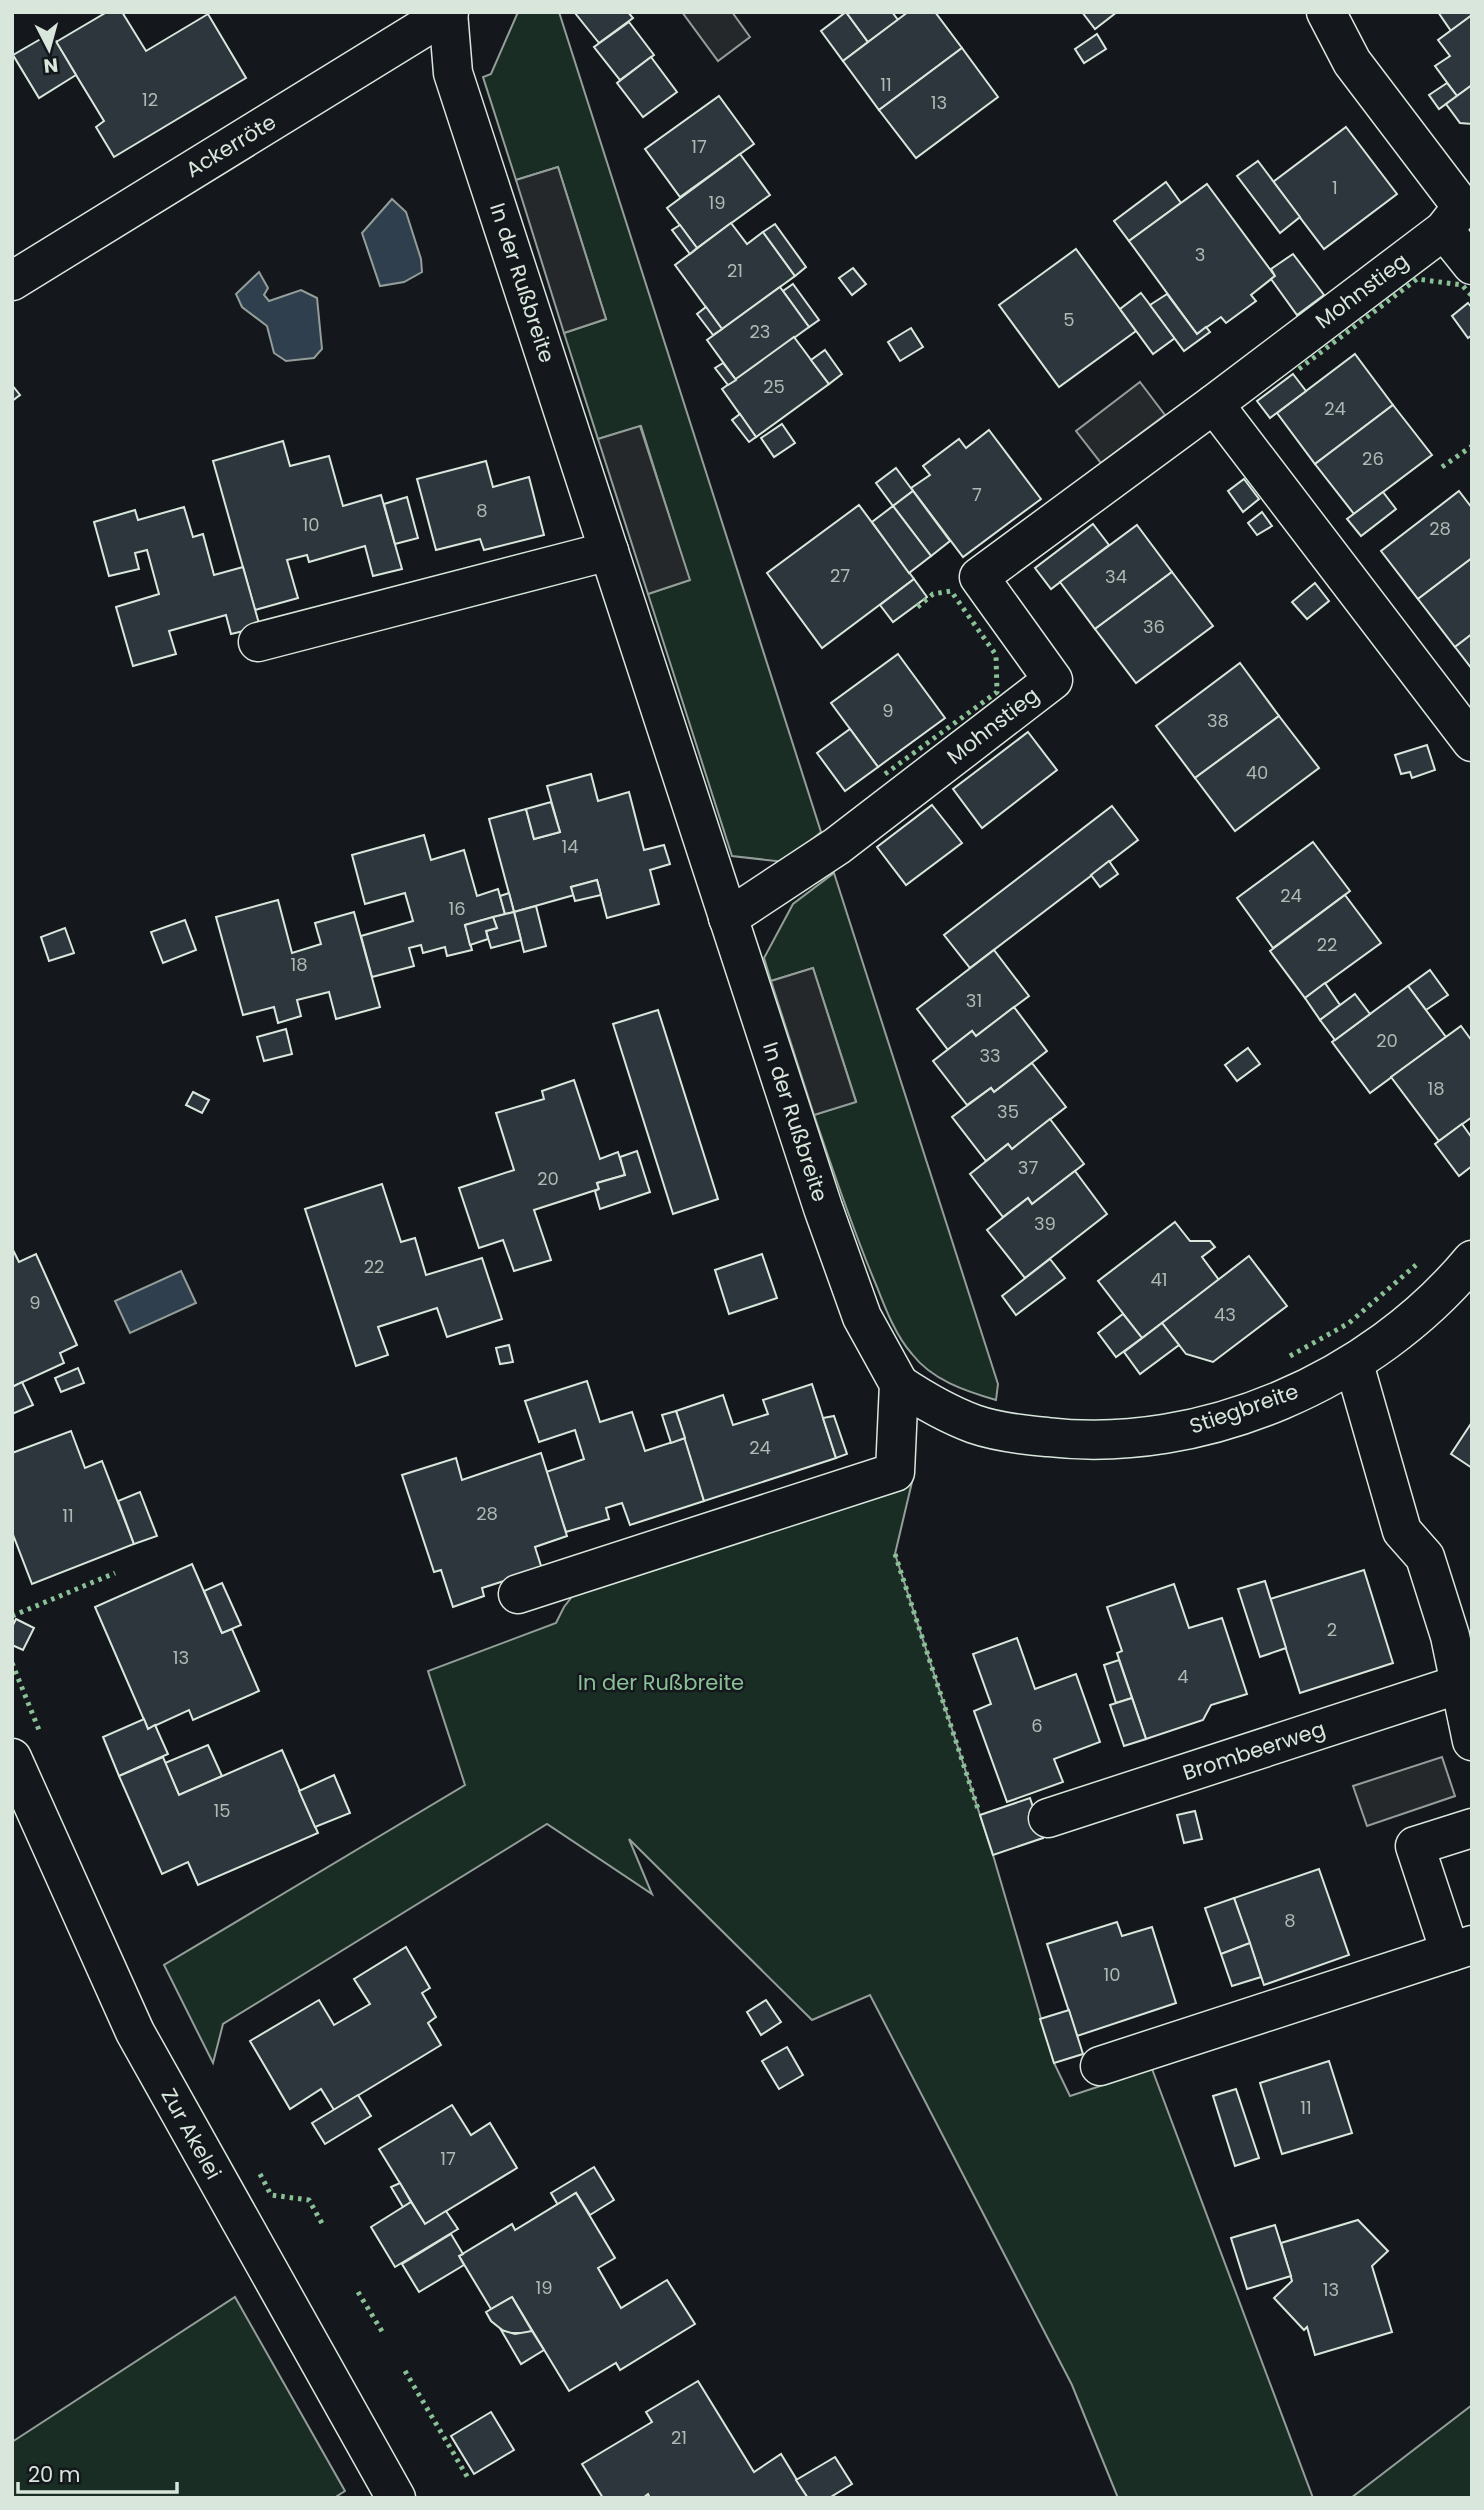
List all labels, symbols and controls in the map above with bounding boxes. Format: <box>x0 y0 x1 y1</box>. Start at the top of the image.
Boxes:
north arrow <box>14 14 84 84</box>
text: N <box>42 51 59 80</box>
house number: 11 <box>880 72 892 97</box>
house number: 12 <box>142 87 158 112</box>
house number: 13 <box>931 90 947 115</box>
street label: Ackerröte <box>180 107 281 184</box>
house number: 17 <box>691 134 707 159</box>
house number: 1 <box>1332 175 1338 200</box>
house number: 19 <box>708 190 726 215</box>
street label: In der Rußbreite <box>483 199 562 366</box>
house number: 3 <box>1195 242 1205 267</box>
street label: Mohnstieg <box>1309 246 1414 335</box>
house number: 21 <box>727 258 743 283</box>
house number: 5 <box>1063 307 1075 332</box>
house number: 23 <box>750 319 770 344</box>
house number: 25 <box>763 374 785 399</box>
house number: 24 <box>1324 396 1346 421</box>
house number: 26 <box>1362 446 1384 471</box>
house number: 7 <box>972 482 982 507</box>
house number: 8 <box>476 498 488 523</box>
house number: 10 <box>302 512 320 537</box>
house number: 28 <box>1429 516 1451 541</box>
house number: 27 <box>830 563 850 588</box>
house number: 34 <box>1105 564 1127 589</box>
house number: 36 <box>1143 614 1165 639</box>
street label: Mohnstieg <box>941 681 1045 771</box>
house number: 9 <box>882 698 894 723</box>
house number: 38 <box>1207 708 1229 733</box>
house number: 40 <box>1246 760 1268 785</box>
house number: 14 <box>561 834 579 859</box>
house number: 24 <box>1280 883 1302 908</box>
house number: 16 <box>448 896 466 921</box>
house number: 22 <box>1317 932 1337 957</box>
house number: 18 <box>290 952 308 977</box>
house number: 31 <box>966 988 982 1013</box>
house number: 20 <box>1376 1028 1398 1053</box>
street label: In der Rußbreite <box>756 1038 835 1205</box>
house number: 33 <box>979 1043 1001 1068</box>
house number: 18 <box>1427 1076 1445 1101</box>
house number: 35 <box>997 1099 1019 1124</box>
house number: 37 <box>1018 1155 1038 1180</box>
house number: 20 <box>537 1166 559 1191</box>
house number: 39 <box>1034 1211 1056 1236</box>
house number: 22 <box>364 1254 384 1279</box>
house number: 41 <box>1150 1267 1168 1292</box>
house number: 9 <box>29 1290 41 1315</box>
house number: 43 <box>1214 1302 1236 1327</box>
street label: Stiegbreite <box>1186 1376 1302 1441</box>
house number: 24 <box>749 1435 771 1460</box>
house number: 28 <box>476 1501 498 1526</box>
house number: 11 <box>62 1503 74 1528</box>
house number: 2 <box>1327 1617 1337 1642</box>
house number: 13 <box>173 1645 189 1670</box>
house number: 4 <box>1177 1664 1189 1689</box>
park label: In der Rußbreite <box>578 1668 744 1697</box>
house number: 6 <box>1031 1713 1043 1738</box>
street label: Brombeerweg <box>1179 1714 1329 1787</box>
house number: 15 <box>213 1798 231 1823</box>
house number: 8 <box>1284 1908 1296 1933</box>
house number: 10 <box>1103 1962 1121 1987</box>
street label: Zur Akelei <box>155 2083 228 2184</box>
house number: 11 <box>1300 2095 1312 2120</box>
house number: 17 <box>440 2146 456 2171</box>
house number: 19 <box>535 2275 553 2300</box>
house number: 13 <box>1323 2277 1339 2302</box>
house number: 21 <box>671 2425 687 2450</box>
scale bar <box>18 2450 177 2494</box>
text: 20 m <box>28 2460 81 2489</box>

